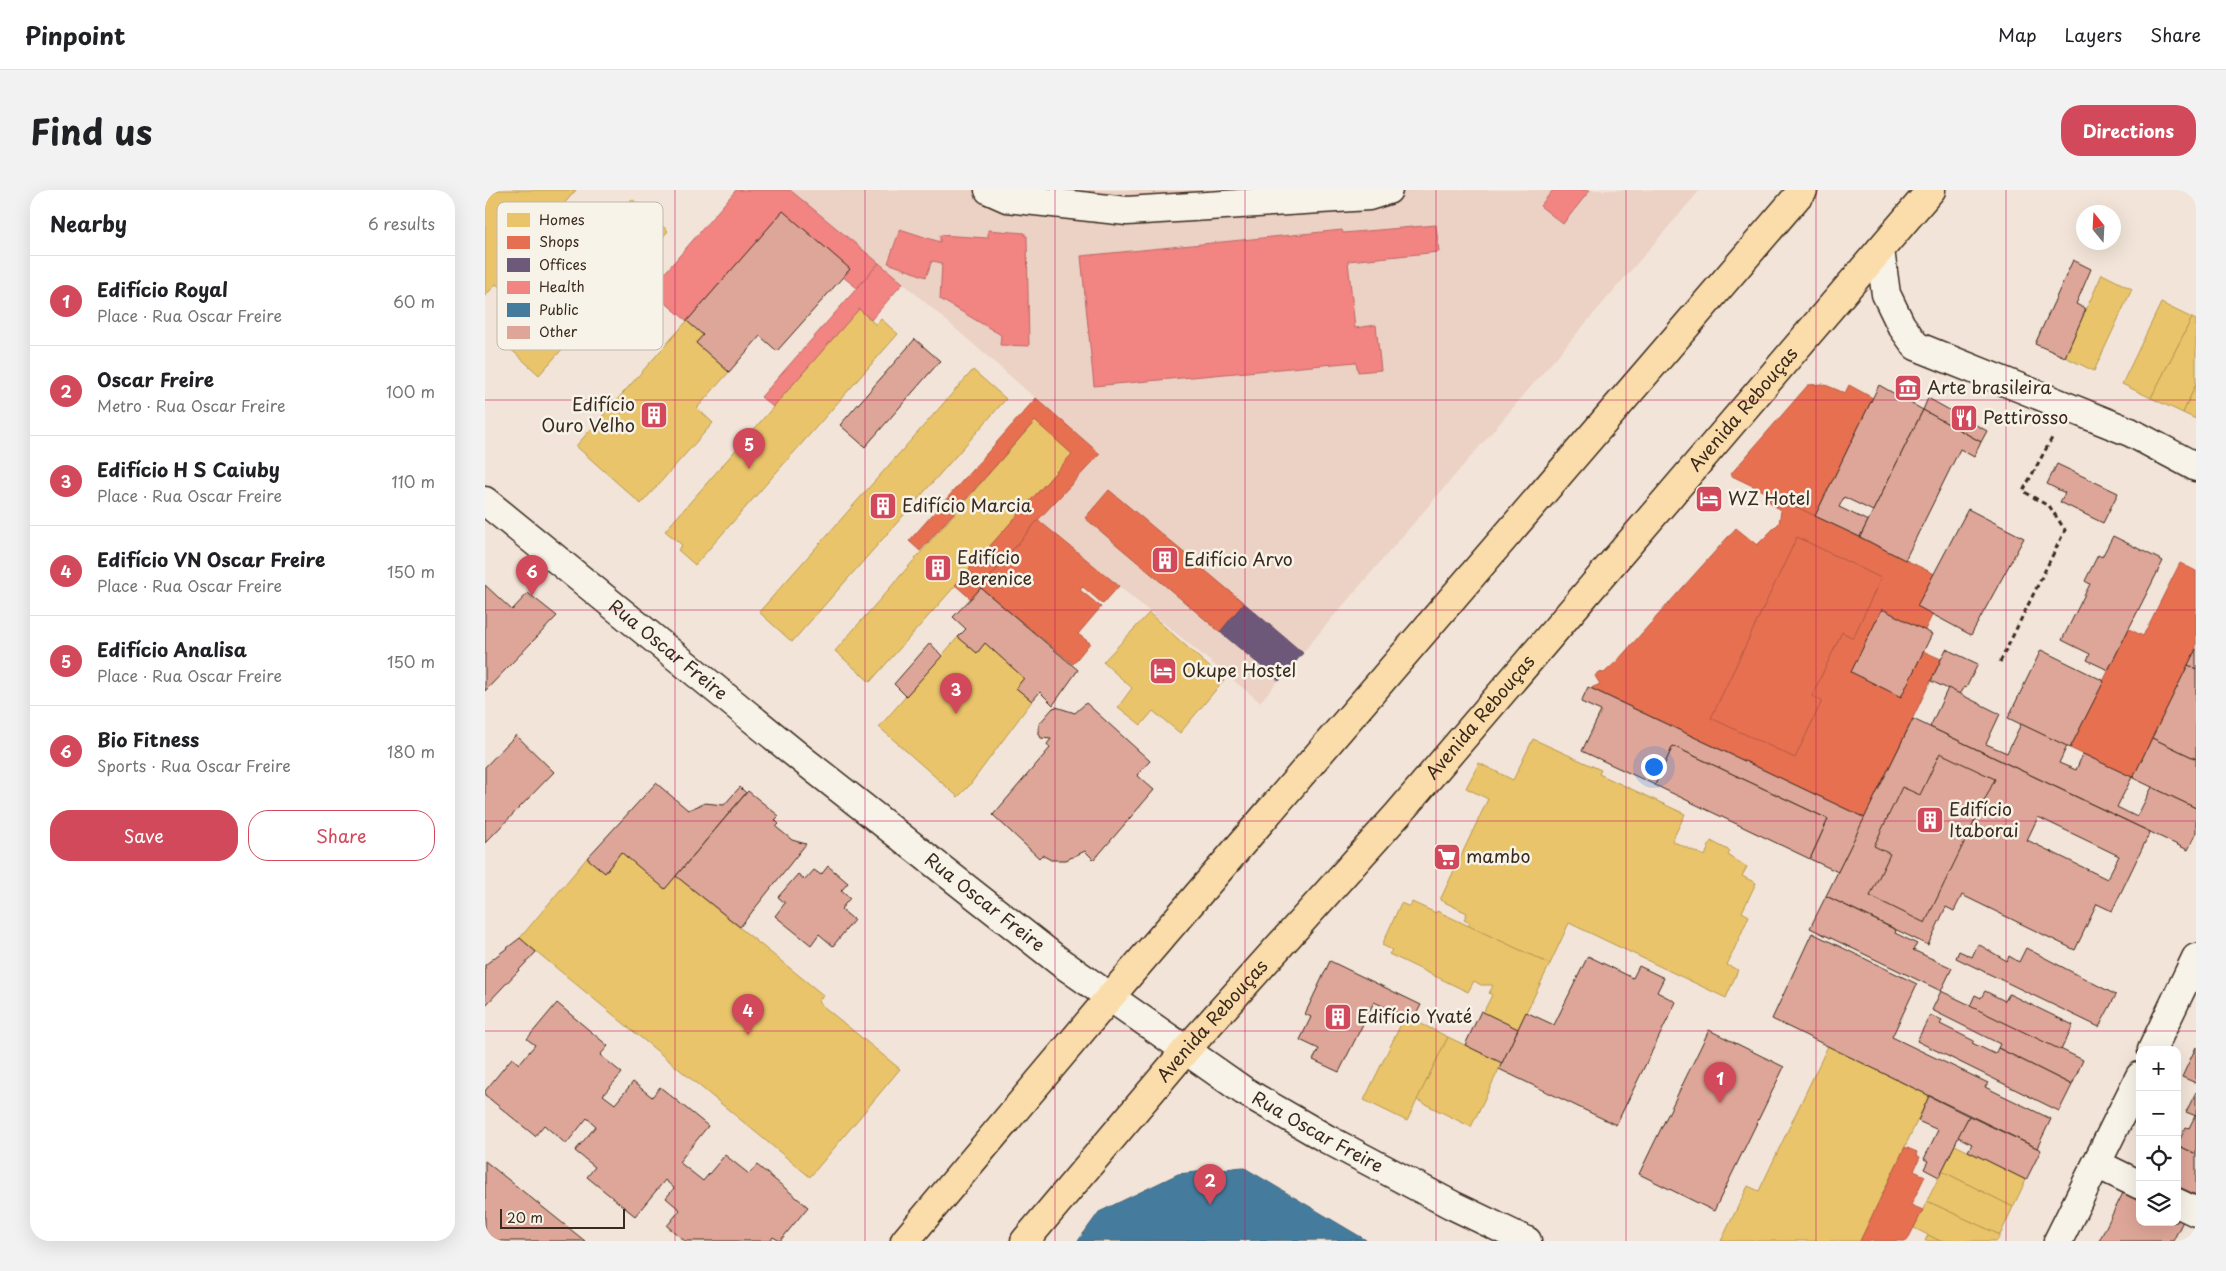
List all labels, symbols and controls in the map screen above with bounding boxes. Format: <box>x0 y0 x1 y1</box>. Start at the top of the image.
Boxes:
text: Pinpoint <box>25 17 126 53</box>
text: Map <box>1998 21 2037 48</box>
text: Layers <box>2065 21 2122 48</box>
text: Share <box>2150 21 2201 48</box>
text: Find us <box>30 104 152 157</box>
button: Directions <box>2061 105 2196 156</box>
legend <box>497 202 663 350</box>
north arrow <box>2076 205 2121 250</box>
text: Nearby <box>50 207 127 239</box>
text: Homes <box>539 209 585 230</box>
text: 6 results <box>368 211 435 235</box>
text: Shops <box>539 231 579 252</box>
text: Offices <box>539 254 586 275</box>
text: Edifício Royal <box>97 275 228 303</box>
text: Health <box>539 276 585 297</box>
text: 1 <box>62 289 70 313</box>
text: 60 m <box>393 289 435 313</box>
text: Public <box>539 299 579 320</box>
text: Place · Rua Oscar Freire <box>97 303 282 327</box>
text: Other <box>539 321 578 342</box>
street label: Avenida Rebouças <box>1681 340 1803 477</box>
text: Oscar Freire <box>97 365 214 393</box>
museum icon: Arte brasileira <box>1893 373 1923 403</box>
place label: Arte brasileira <box>1927 373 2052 400</box>
text: 2 <box>60 379 72 403</box>
text: 100 m <box>386 379 435 403</box>
place label: Edifício Ouro Velho <box>541 390 635 438</box>
text: Metro · Rua Oscar Freire <box>97 393 286 417</box>
building icon: Edifício Ouro Velho <box>639 400 669 430</box>
restaurant icon: Pettirosso <box>1949 403 1979 433</box>
place label: Pettirosso <box>1983 403 2068 430</box>
pin: 5 <box>733 428 765 469</box>
text: Edifício H S Caiuby <box>97 455 280 483</box>
text: 3 <box>61 469 71 493</box>
text: 110 m <box>392 469 435 493</box>
text: Place · Rua Oscar Freire <box>97 483 282 507</box>
hotel icon: WZ Hotel <box>1694 484 1724 514</box>
place label: WZ Hotel <box>1728 484 1810 511</box>
building icon: Edifício Marcia <box>868 491 898 521</box>
place label: Edifício Marcia <box>902 491 1032 518</box>
place label: Edifício Berenice <box>957 543 1032 591</box>
text: Edifício VN Oscar Freire <box>97 545 325 573</box>
building icon: Edifício Arvo <box>1150 545 1180 575</box>
place label: Edifício Arvo <box>1184 545 1293 572</box>
building icon: Edifício Berenice <box>923 553 953 583</box>
pin: 6 <box>516 555 548 596</box>
text: 4 <box>61 559 71 583</box>
text: 150 m <box>387 559 435 583</box>
text: Place · Rua Oscar Freire <box>97 573 282 597</box>
street label: Rua Oscar Freire <box>604 592 734 706</box>
text: Edifício Analisa <box>97 635 247 663</box>
street label: Avenida Rebouças <box>1418 648 1540 785</box>
text: 5 <box>61 649 71 673</box>
text: 150 m <box>387 649 435 673</box>
hotel icon: Okupe Hostel <box>1148 656 1178 686</box>
place label: Okupe Hostel <box>1182 656 1296 683</box>
text: Place · Rua Oscar Freire <box>97 663 282 687</box>
pin: 3 <box>940 673 972 714</box>
text: Bio Fitness <box>97 725 199 753</box>
text: 6 <box>60 739 72 763</box>
text: 180 m <box>387 739 435 763</box>
text: Sports · Rua Oscar Freire <box>97 753 291 777</box>
your location <box>1641 754 1667 780</box>
place label: Edifício Itaborai <box>1949 795 2019 843</box>
building icon: Edifício Itaborai <box>1915 805 1945 835</box>
button: Save <box>50 810 238 861</box>
button: Share <box>248 810 435 861</box>
supermarket icon: mambo <box>1432 842 1462 872</box>
place label: mambo <box>1466 842 1530 869</box>
street label: Rua Oscar Freire <box>919 846 1051 957</box>
street label: Avenida Rebouças <box>1149 953 1273 1087</box>
pin: 4 <box>732 994 764 1035</box>
building icon: Edifício Yvaté <box>1323 1002 1353 1032</box>
place label: Edifício Yvaté <box>1357 1002 1472 1029</box>
map controls <box>2136 1046 2181 1226</box>
button: + <box>2136 1046 2181 1091</box>
pin: 1 <box>1704 1062 1736 1103</box>
street label: Rua Oscar Freire <box>1248 1084 1389 1178</box>
button: − <box>2136 1091 2181 1136</box>
button: locate <box>2136 1136 2181 1181</box>
pin: 2 <box>1194 1164 1226 1205</box>
button: layers <box>2136 1181 2181 1226</box>
scale bar <box>500 1206 625 1229</box>
text: 20 m <box>507 1207 543 1228</box>

